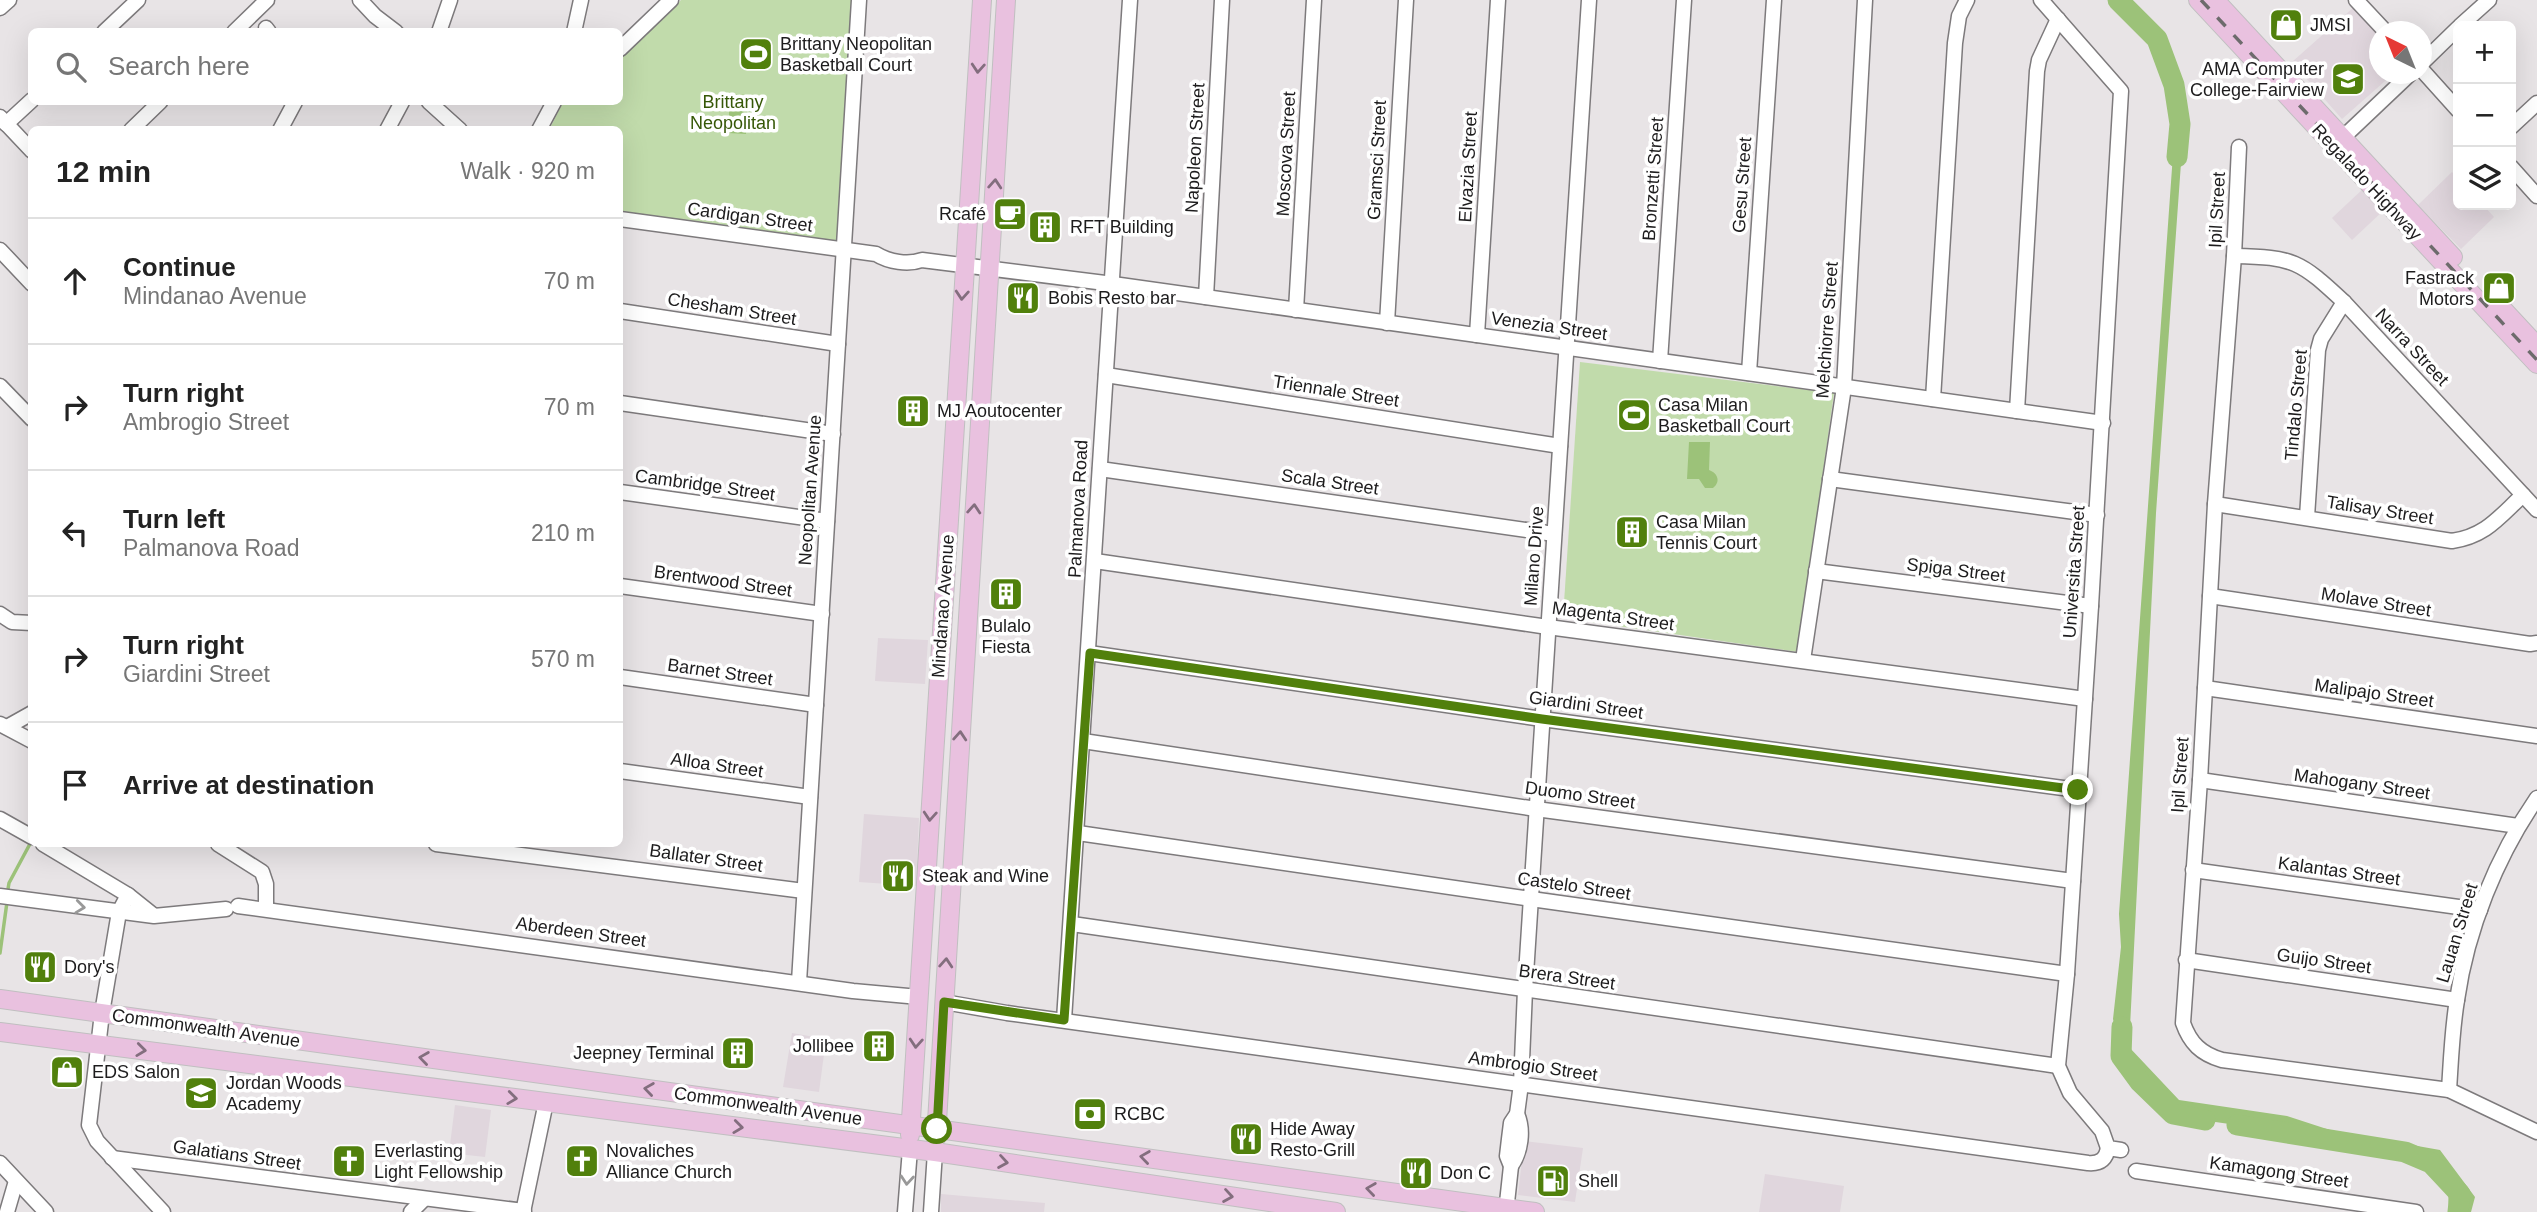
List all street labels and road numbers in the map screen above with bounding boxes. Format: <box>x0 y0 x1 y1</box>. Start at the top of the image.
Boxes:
street label: Napoleon Street <box>1182 83 1208 213</box>
street label: Moscova Street <box>1273 91 1299 217</box>
street label: Gramsci Street <box>1364 100 1390 220</box>
street label: Elvazia Street <box>1455 111 1481 223</box>
street label: Bronzetti Street <box>1639 116 1667 242</box>
street label: Regalado Highway <box>2308 120 2426 244</box>
street label: Gesu Street <box>1729 136 1755 234</box>
street label: Ipil Street <box>2205 172 2229 248</box>
street label: Cardigan Street <box>686 198 814 236</box>
street label: Melchiorre Street <box>1812 261 1842 399</box>
street label: Chesham Street <box>666 289 798 329</box>
street label: Narra Street <box>2371 304 2453 390</box>
street label: Venezia Street <box>1490 308 1608 344</box>
street label: Tindalo Street <box>2281 349 2311 461</box>
street label: Triennale Street <box>1272 371 1400 411</box>
street label: Neopolitan Avenue <box>795 414 825 566</box>
street label: Palmanova Road <box>1064 440 1092 578</box>
street label: Cambridge Street <box>634 465 776 505</box>
street label: Scala Street <box>1280 465 1380 499</box>
street label: Talisay Street <box>2325 492 2435 528</box>
street label: Milano Drive <box>1521 505 1547 607</box>
street label: Universita Street <box>2059 505 2089 639</box>
street label: Mindanao Avenue <box>928 534 958 678</box>
street label: Spiga Street <box>1906 554 2006 586</box>
street label: Brentwood Street <box>653 561 793 601</box>
street label: Molave Street <box>2320 583 2432 621</box>
street label: Magenta Street <box>1551 598 1675 634</box>
street label: Barnet Street <box>666 655 774 689</box>
street label: Malipajo Street <box>2313 675 2435 711</box>
street label: Giardini Street <box>1528 687 1644 723</box>
street label: Ipil Street <box>2167 736 2193 814</box>
street label: Alloa Street <box>670 749 764 781</box>
street label: Mahogany Street <box>2293 765 2431 803</box>
street label: Duomo Street <box>1524 777 1636 813</box>
street label: Ballater Street <box>648 840 764 876</box>
street label: Kalantas Street <box>2277 853 2401 889</box>
street label: Castelo Street <box>1516 868 1632 904</box>
street label: Lauan Street <box>2432 881 2482 985</box>
street label: Aberdeen Street <box>515 913 647 951</box>
street label: Guijo Street <box>2276 944 2372 978</box>
street label: Brera Street <box>1518 960 1616 994</box>
street label: Commonwealth Avenue <box>111 1005 301 1051</box>
street label: Ambrogio Street <box>1467 1047 1599 1085</box>
street label: Commonwealth Avenue <box>673 1083 863 1129</box>
street label: Galatians Street <box>172 1136 302 1174</box>
street label: Kamagong Street <box>2208 1152 2350 1192</box>

